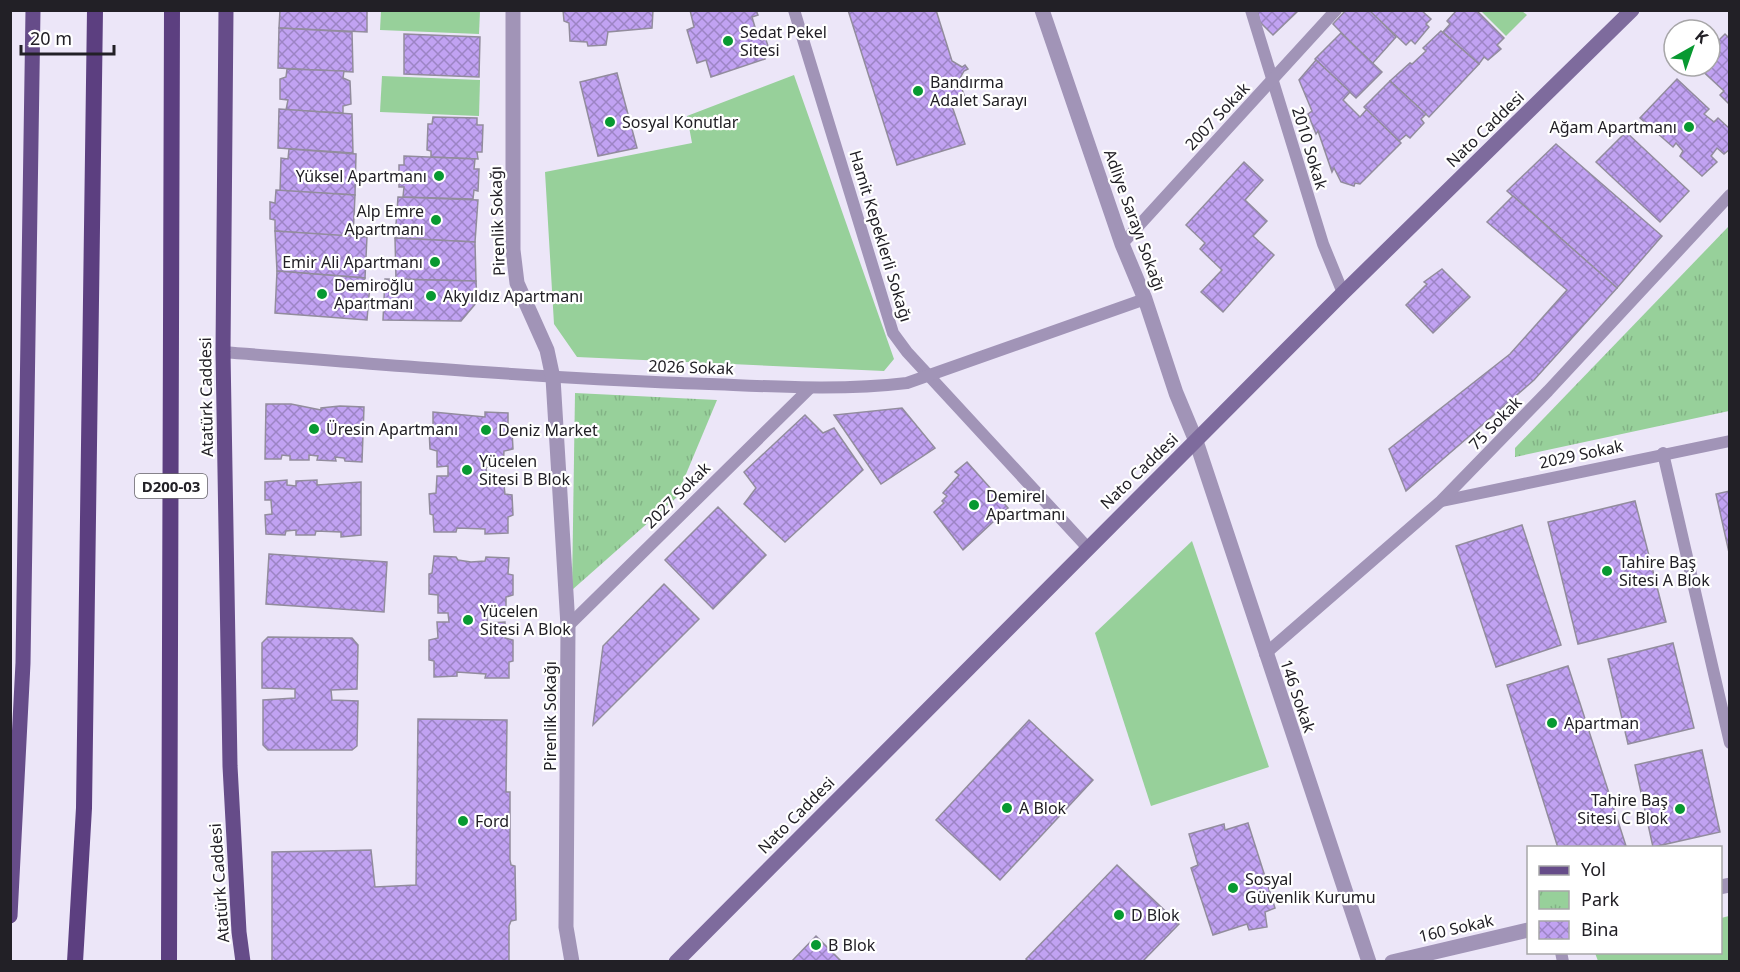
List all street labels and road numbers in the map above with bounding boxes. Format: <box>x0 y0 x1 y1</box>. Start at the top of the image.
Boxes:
street label: 2007 Sokak <box>1180 77 1254 155</box>
street label: Nato Caddesi <box>1441 86 1529 172</box>
street label: 2010 Sokak <box>1287 104 1333 192</box>
street label: Adliye Sarayı Sokağı <box>1099 146 1171 294</box>
street label: Hamit Kepeklerli Sokağı <box>844 148 918 324</box>
street label: Pirenlik Sokağı <box>484 166 510 276</box>
street label: Atatürk Caddesi <box>194 337 218 457</box>
street label: 2026 Sokak <box>648 355 734 379</box>
street label: 75 Sokak <box>1464 391 1526 455</box>
street label: Nato Caddesi <box>1095 428 1183 514</box>
street label: 2029 Sokak <box>1537 434 1625 474</box>
street label: 2027 Sokak <box>639 457 715 533</box>
road number: D200-03 <box>135 474 207 498</box>
street label: 146 Sokak <box>1275 656 1321 736</box>
street label: Pirenlik Sokağı <box>539 661 561 771</box>
street label: Nato Caddesi <box>753 772 839 858</box>
street label: Atatürk Caddesi <box>204 823 234 943</box>
street label: 160 Sokak <box>1416 909 1496 947</box>

